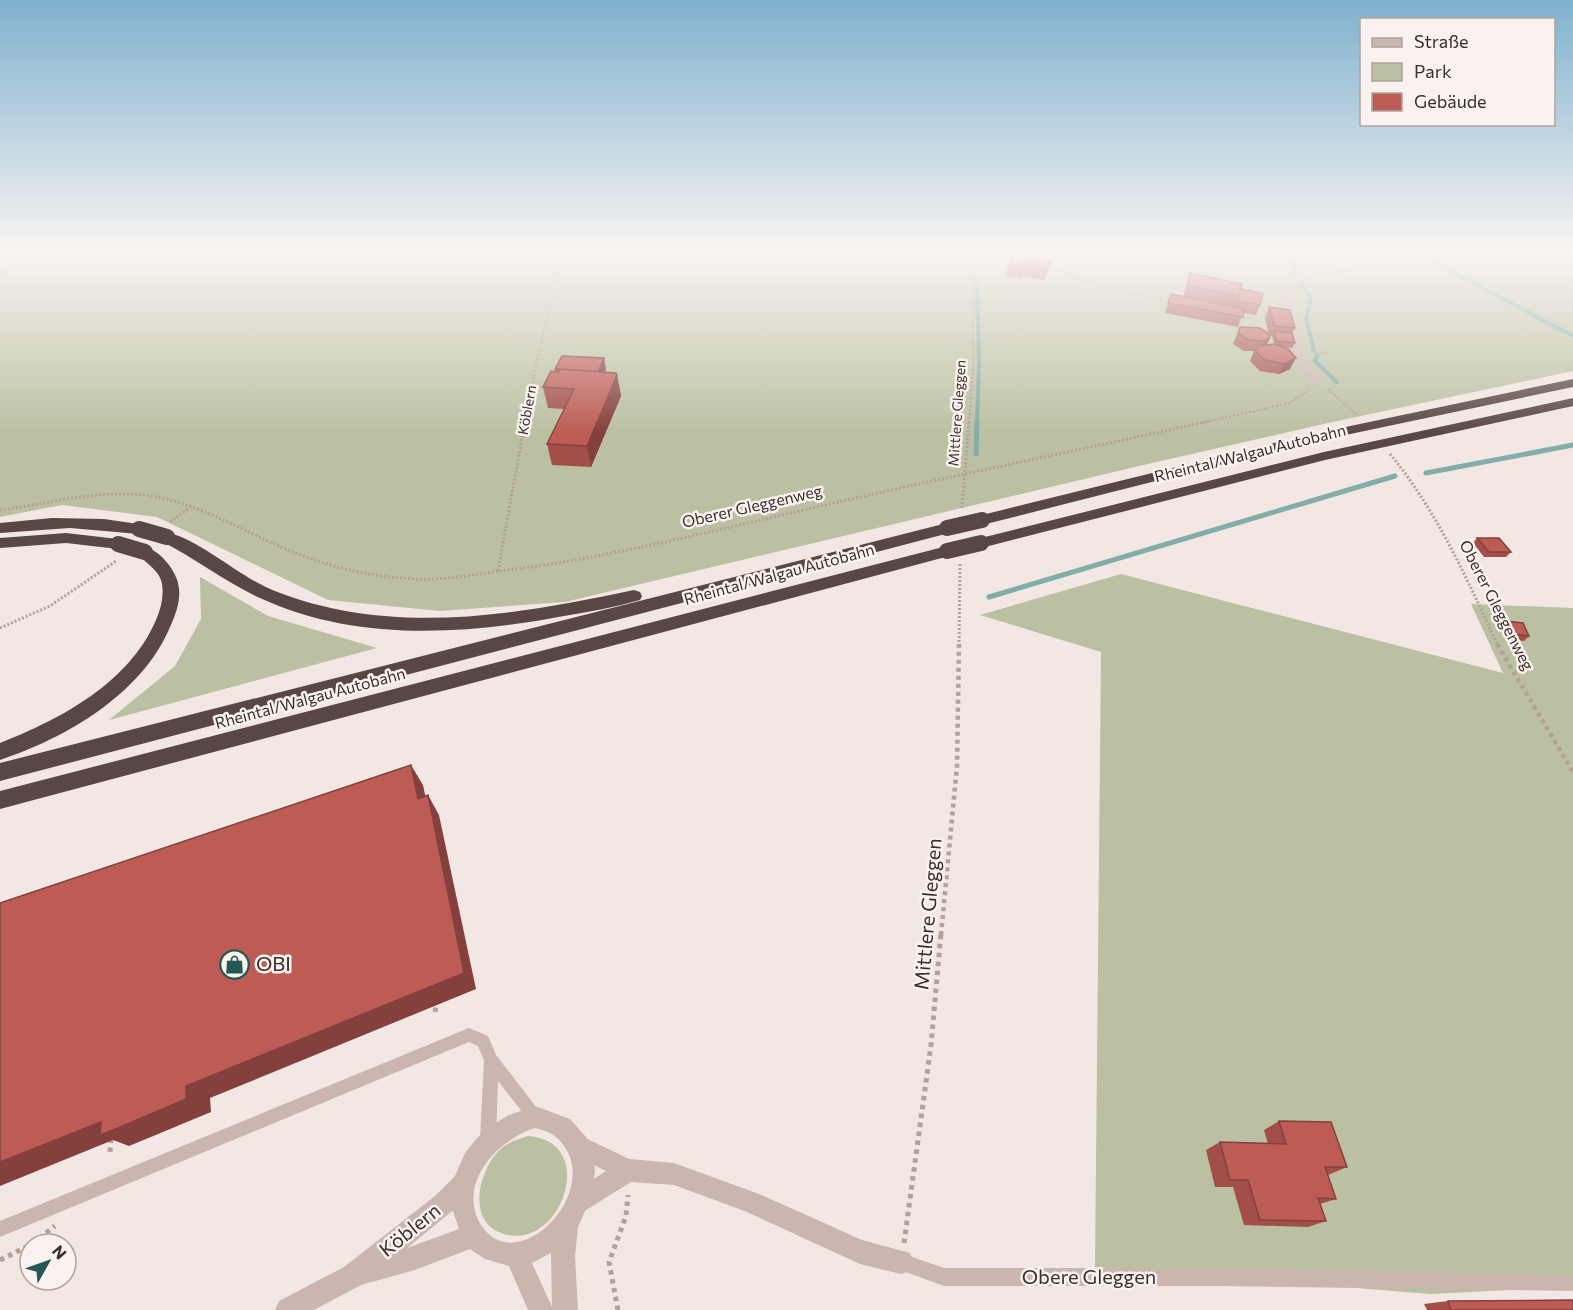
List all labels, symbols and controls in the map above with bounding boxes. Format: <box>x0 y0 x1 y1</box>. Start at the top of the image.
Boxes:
legend <box>1360 18 1555 126</box>
text: Straße <box>1414 30 1469 52</box>
text: Park <box>1414 60 1452 82</box>
text: Gebäude <box>1414 90 1487 112</box>
street label: Mittlere Gleggen <box>944 359 969 467</box>
street label: Köblern <box>514 384 539 436</box>
street label: Rheintal/Walgau Autobahn <box>1152 420 1348 486</box>
street label: Oberer Gleggenweg <box>680 480 824 531</box>
street label: Oberer Gleggenweg <box>1456 537 1539 673</box>
street label: Rheintal/Walgau Autobahn <box>681 539 876 608</box>
street label: Rheintal/Walgau Autobahn <box>212 663 407 732</box>
street label: Mittlere Gleggen <box>908 837 946 991</box>
shop icon: OBI <box>219 948 251 980</box>
place label: OBI <box>256 951 291 975</box>
street label: Köblern <box>374 1197 445 1261</box>
north arrow <box>18 1232 78 1292</box>
text: N <box>49 1241 71 1263</box>
street label: Obere Gleggen <box>1022 1264 1156 1288</box>

